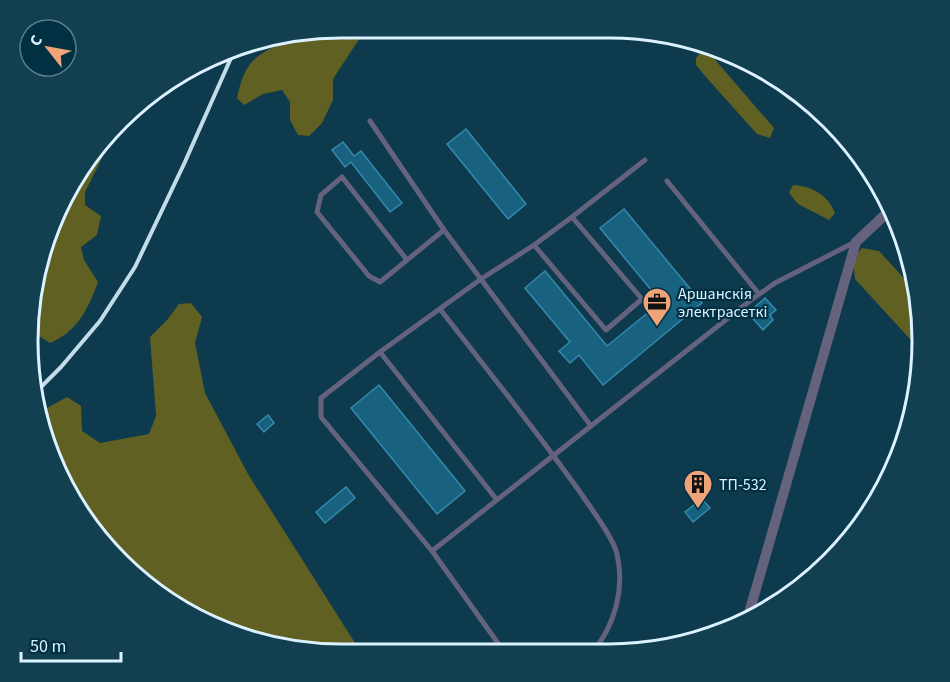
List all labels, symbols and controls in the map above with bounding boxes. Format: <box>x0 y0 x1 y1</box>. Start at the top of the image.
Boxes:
north arrow <box>18 18 78 78</box>
text: С <box>24 31 48 50</box>
place label: Аршанскія электрасеткі <box>678 283 767 323</box>
office icon: Аршанскія электрасеткі <box>641 286 673 328</box>
building icon: ТП-532 <box>682 468 714 510</box>
place label: ТП-532 <box>719 474 767 496</box>
scale bar <box>21 625 122 663</box>
text: 50 m <box>30 634 66 659</box>

